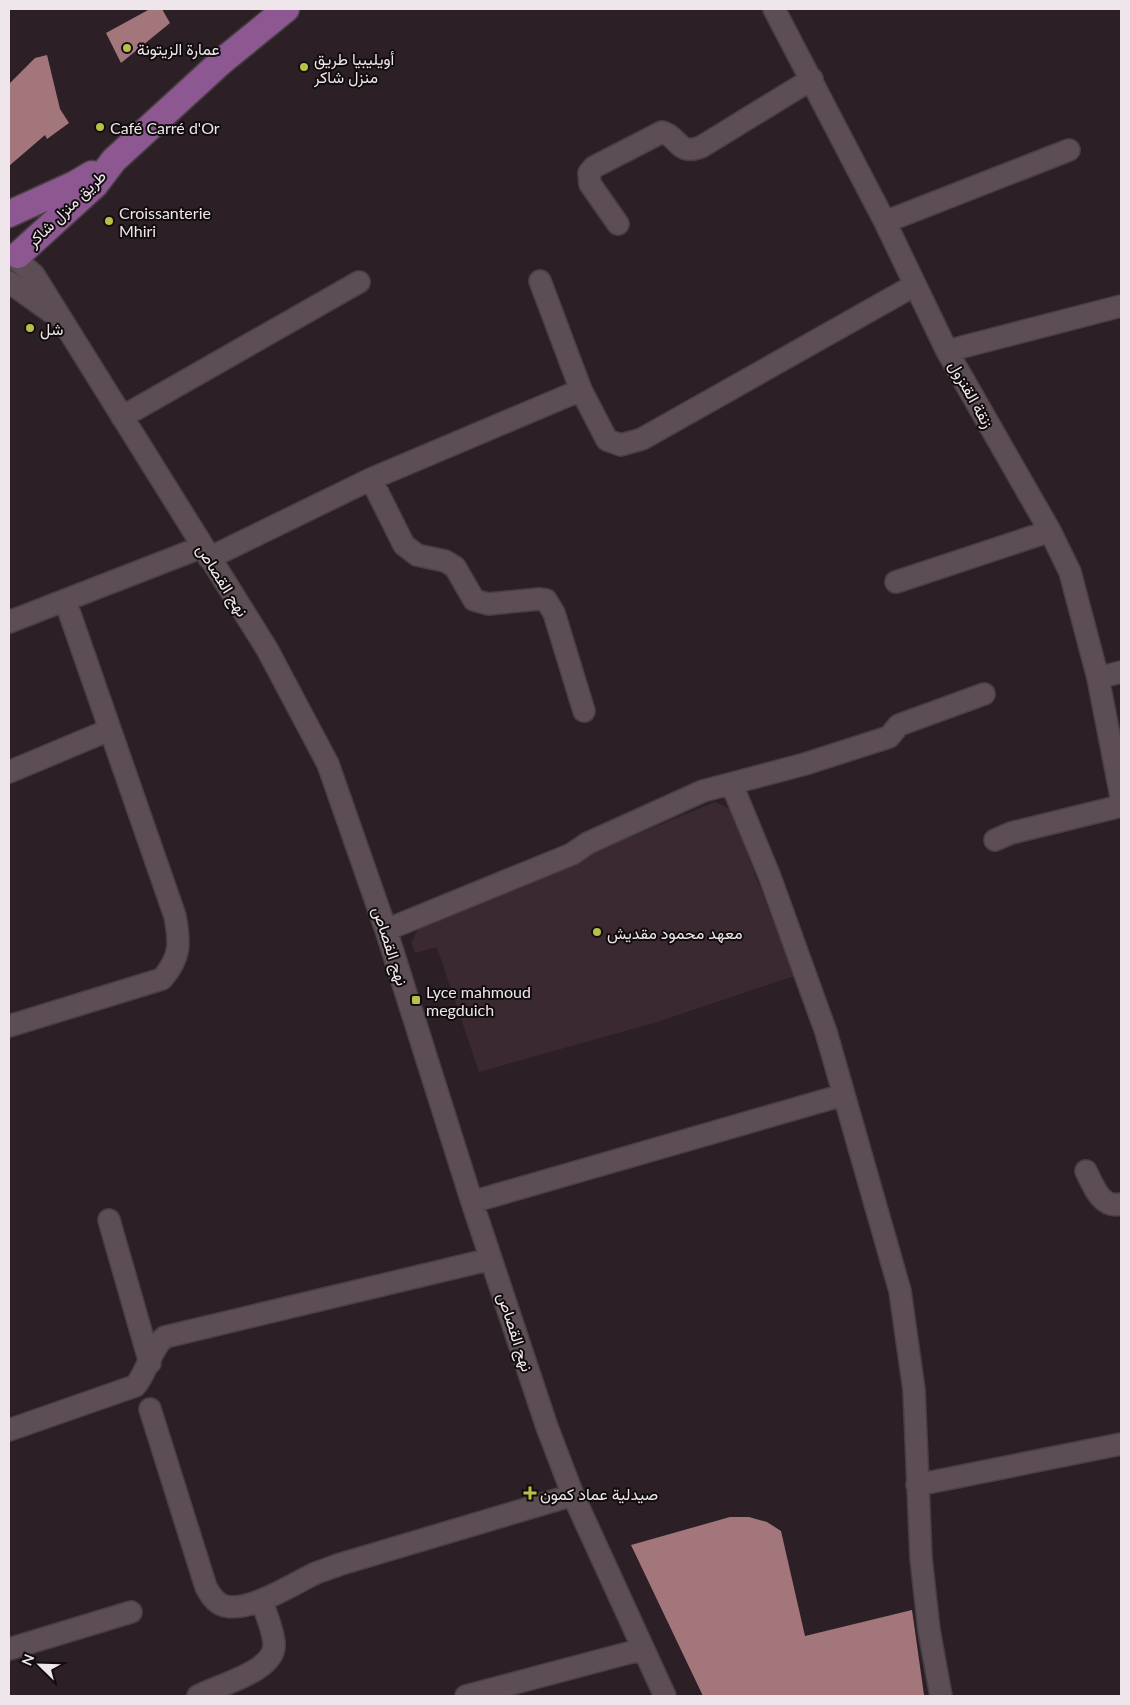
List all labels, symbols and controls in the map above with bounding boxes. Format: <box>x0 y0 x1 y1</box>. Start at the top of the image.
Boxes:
place label: عمارة الزيتونة <box>137 39 220 60</box>
marker: عمارة الزيتونة <box>121 42 133 54</box>
place label: أويليبيا طريق منزل شاكر <box>313 49 395 88</box>
marker: أويليبيا طريق منزل شاكر <box>298 61 310 73</box>
place label: Café Carré d'Or <box>110 118 220 137</box>
marker: Café Carré d'Or <box>94 121 106 133</box>
street label: طريق منزل شاكر <box>22 166 111 252</box>
place label: Croissanterie Mhiri <box>119 203 211 240</box>
marker: Croissanterie Mhiri <box>103 215 115 227</box>
place label: شل <box>40 319 63 340</box>
marker: شل <box>24 322 36 334</box>
street label: زنقة القنزول <box>944 357 998 432</box>
street label: نهج القصاص <box>191 540 253 621</box>
street label: نهج القصاص <box>366 904 413 989</box>
place label: معهد محمود مقديش <box>607 923 743 944</box>
marker: معهد محمود مقديش <box>591 926 603 938</box>
place label: Lyce mahmoud megduich <box>426 982 531 1019</box>
marker: Lyce mahmoud megduich <box>410 994 422 1006</box>
street label: نهج القصاص <box>491 1290 538 1375</box>
place label: صيدلية عماد كمون <box>540 1484 658 1505</box>
marker: صيدلية عماد كمون <box>524 1487 536 1499</box>
north arrow <box>15 1640 65 1690</box>
text: N <box>18 1651 38 1668</box>

